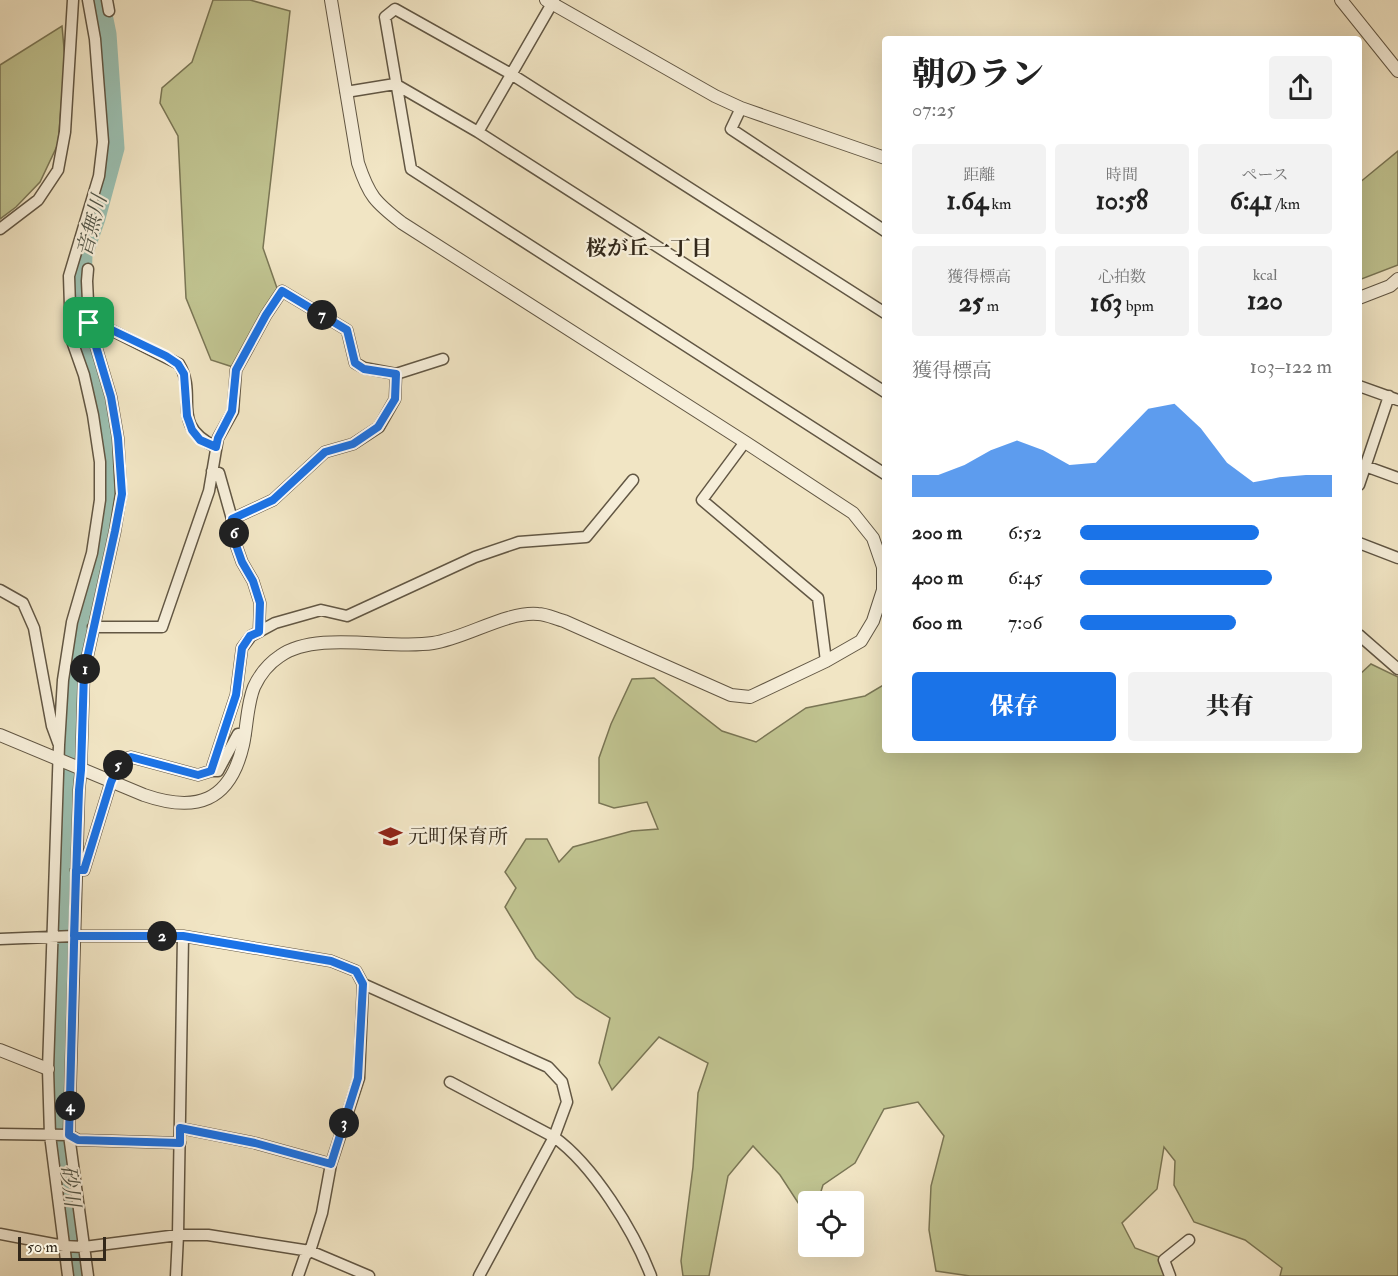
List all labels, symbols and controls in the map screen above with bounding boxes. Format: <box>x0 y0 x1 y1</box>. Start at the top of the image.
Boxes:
text: 朝のラン <box>912 54 1044 95</box>
button: share <box>1269 56 1332 119</box>
text: 07:25 <box>912 97 955 122</box>
text: 距離 <box>963 165 995 185</box>
text: 時間 <box>1106 165 1138 185</box>
text: ペース <box>1241 165 1289 185</box>
text: 1.64 <box>947 185 988 217</box>
text: 10:58 <box>1096 185 1148 217</box>
text: 6:41 <box>1230 185 1273 217</box>
water label: 音無川 <box>71 190 114 260</box>
text: km <box>988 194 1011 214</box>
text: /km <box>1273 194 1300 214</box>
district label: 桜が丘一丁目 <box>586 235 712 262</box>
text: kcal <box>1253 265 1277 285</box>
text: 獲得標高 <box>947 267 1011 287</box>
text: 心拍数 <box>1098 267 1146 287</box>
text: 120 <box>1247 285 1283 317</box>
text: 25 <box>959 287 983 319</box>
text: 163 <box>1090 287 1122 319</box>
text: m <box>983 296 999 316</box>
text: bpm <box>1122 296 1154 316</box>
pin <box>63 297 114 348</box>
pin: 7 <box>307 300 337 330</box>
text: 7 <box>318 305 326 325</box>
icon: arrive <box>72 306 105 339</box>
text: 103–122 m <box>1250 354 1332 379</box>
text: 獲得標高 <box>912 358 992 383</box>
pin: 6 <box>219 518 249 548</box>
text: 200 m <box>912 520 962 545</box>
text: 6:52 <box>1008 520 1042 545</box>
text: 6 <box>230 523 238 543</box>
text: 400 m <box>912 565 963 590</box>
text: 6:45 <box>1008 565 1043 590</box>
text: 600 m <box>912 610 962 635</box>
text: 7:06 <box>1008 610 1042 635</box>
pin: 1 <box>70 654 100 684</box>
text: 1 <box>82 659 88 679</box>
button: 保存 <box>912 672 1116 741</box>
button: 共有 <box>1128 672 1332 741</box>
pin: 5 <box>103 750 133 780</box>
text: 5 <box>114 755 122 775</box>
school or university icon: 元町保育所 <box>377 823 403 849</box>
place label: 元町保育所 <box>408 824 508 849</box>
pin: 2 <box>147 921 177 951</box>
text: 2 <box>158 926 166 946</box>
pin: 4 <box>55 1091 85 1121</box>
text: 4 <box>66 1096 74 1116</box>
pin: 3 <box>329 1108 359 1138</box>
text: 3 <box>341 1113 347 1133</box>
water label: 砂川 <box>54 1164 86 1210</box>
map controls <box>798 1191 864 1257</box>
button: locate <box>798 1191 864 1257</box>
scale bar <box>18 1234 106 1262</box>
text: 50 m <box>27 1237 58 1257</box>

